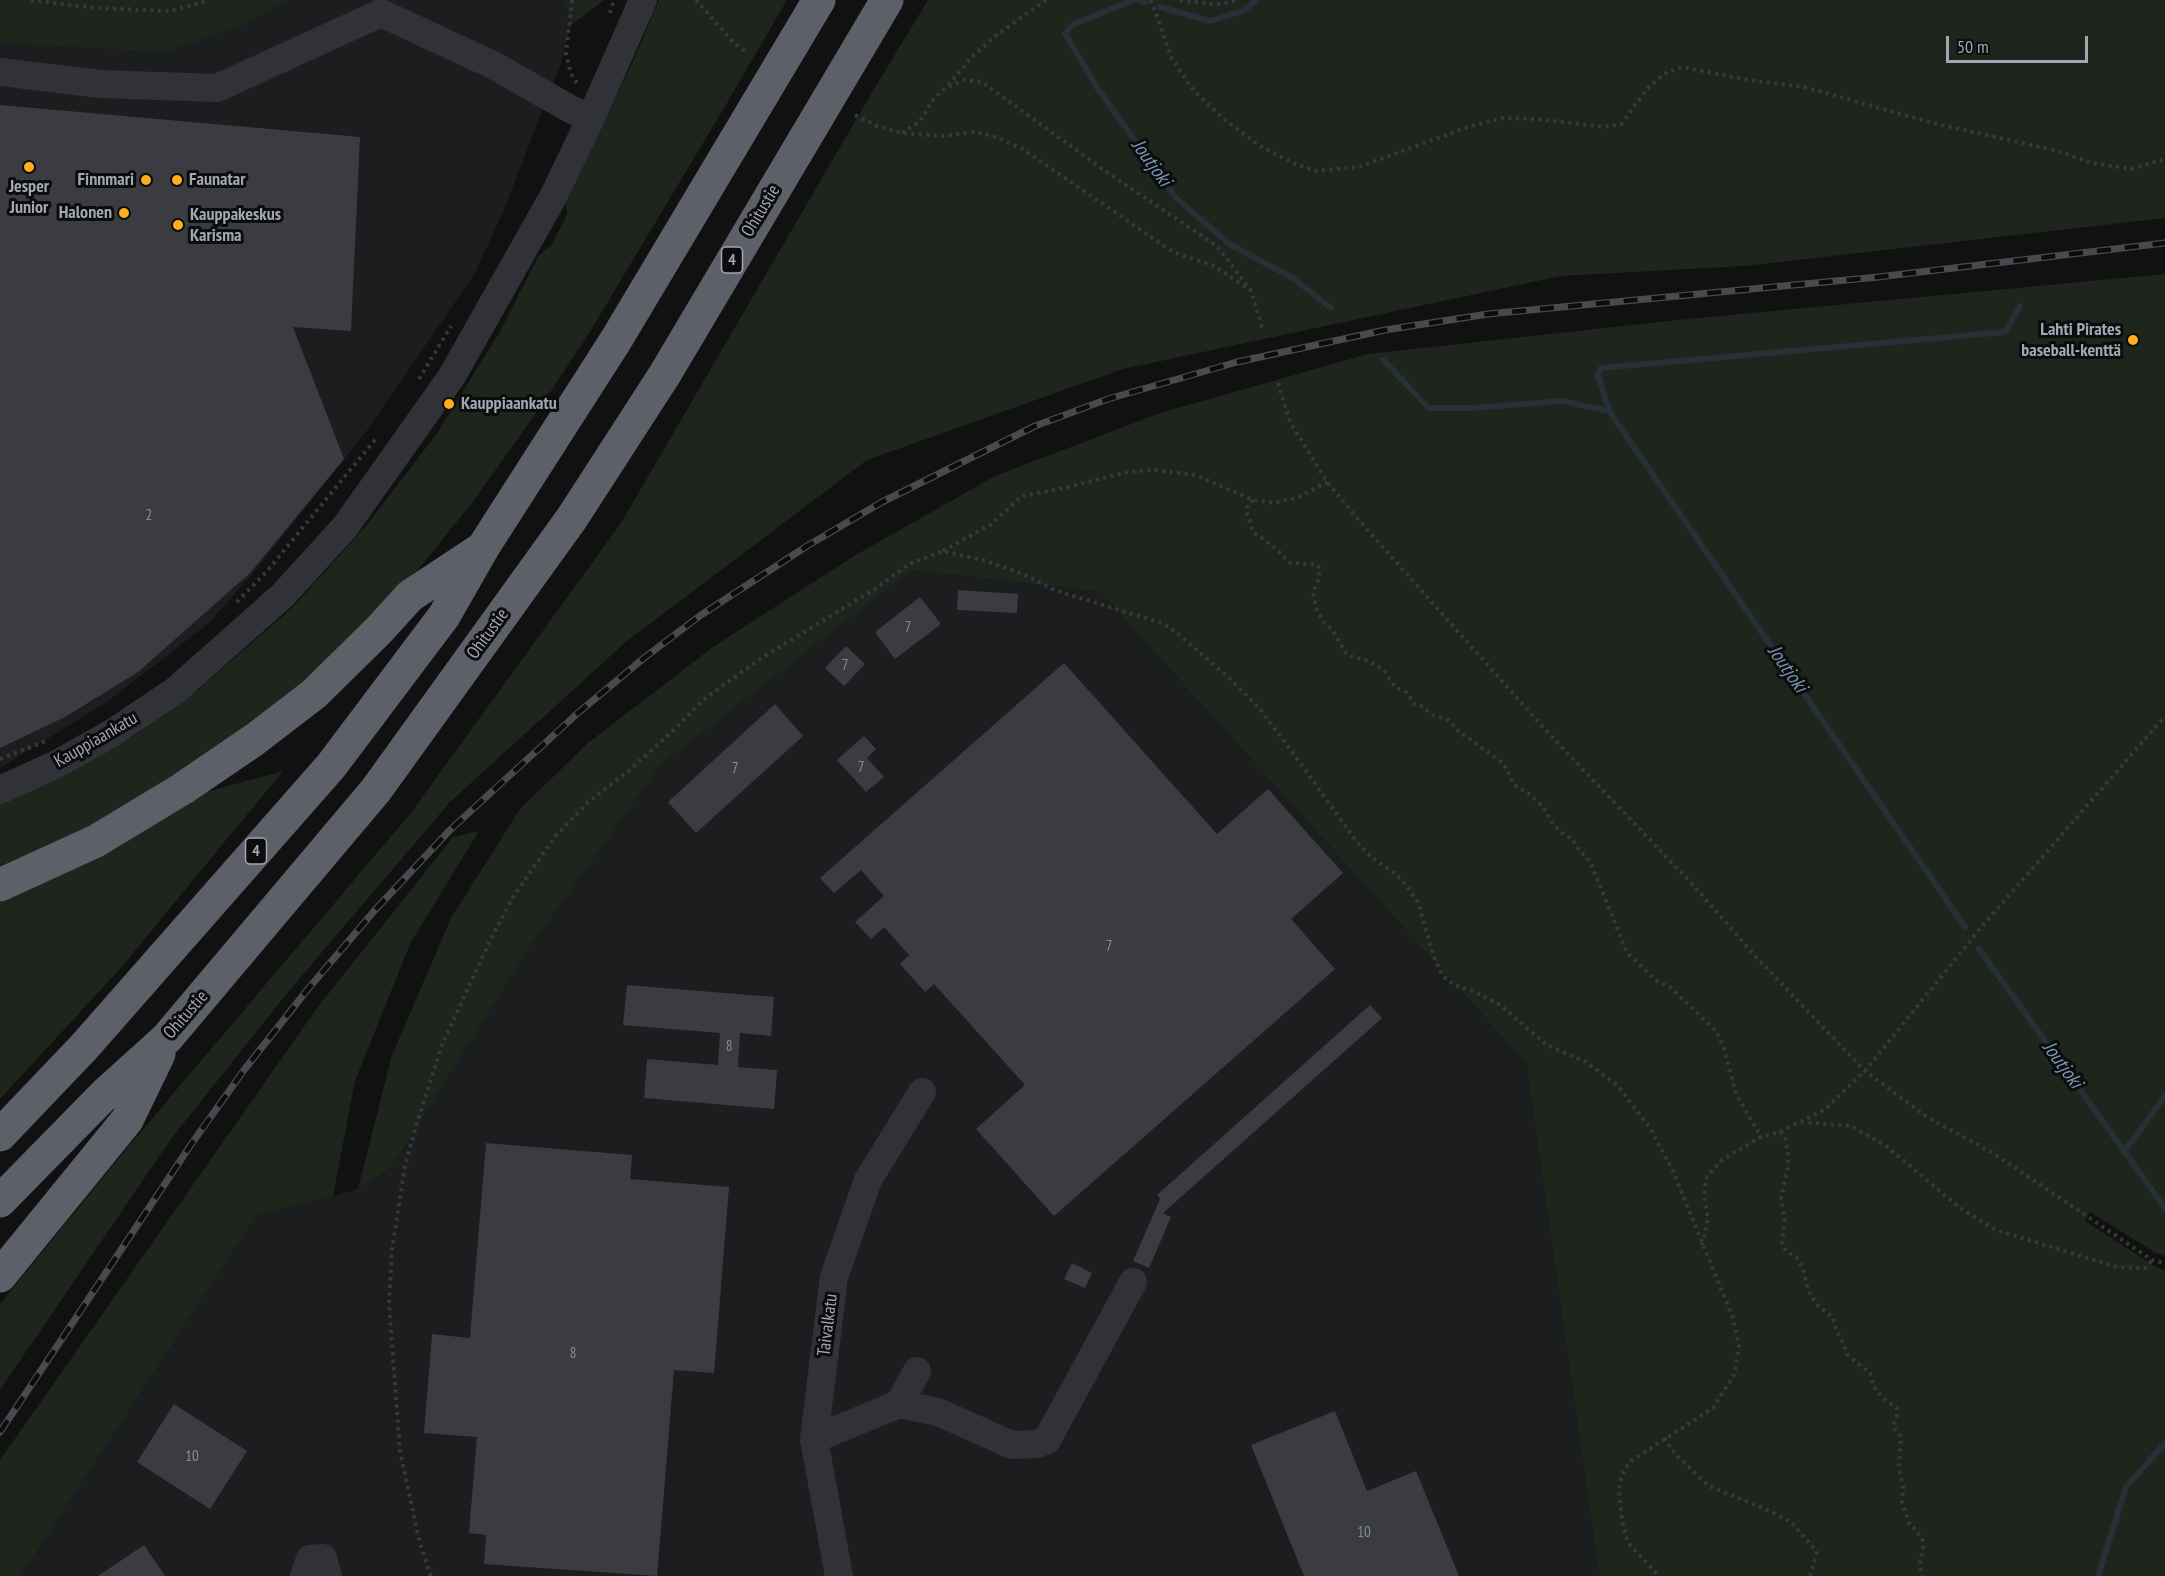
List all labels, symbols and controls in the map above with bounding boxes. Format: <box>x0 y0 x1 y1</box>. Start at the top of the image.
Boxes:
scale bar <box>1949 24 2092 62</box>
text: 50 m <box>1957 35 1989 58</box>
water label: Joutjoki <box>1126 135 1176 191</box>
marker: Jesper Junior <box>22 160 36 174</box>
place label: Finnmari <box>78 169 134 191</box>
place label: Faunatar <box>189 169 245 191</box>
marker: Finnmari <box>139 173 153 187</box>
marker: Faunatar <box>170 173 184 187</box>
place label: Jesper Junior <box>9 176 49 219</box>
street label: Ohitustie <box>737 181 785 241</box>
place label: Halonen <box>59 202 112 224</box>
place label: Kauppakeskus Karisma <box>190 204 281 246</box>
marker: Halonen <box>117 206 131 220</box>
marker: Kauppakeskus Karisma <box>171 218 185 232</box>
road number: 4 <box>722 247 742 273</box>
place label: Lahti Pirates baseball-kenttä <box>2021 319 2121 362</box>
marker: Lahti Pirates baseball-kenttä <box>2126 333 2140 347</box>
place label: Kauppiaankatu <box>461 393 557 415</box>
marker: Kauppiaankatu <box>442 397 456 411</box>
house number: 2 <box>146 507 152 525</box>
street label: Ohitustie <box>463 605 513 663</box>
house number: 7 <box>905 619 911 637</box>
water label: Joutjoki <box>1762 641 1812 697</box>
house number: 7 <box>842 657 848 675</box>
street label: Kauppiaankatu <box>51 708 141 772</box>
house number: 7 <box>858 759 864 777</box>
house number: 7 <box>732 760 738 778</box>
road number: 4 <box>246 838 266 864</box>
house number: 7 <box>1106 938 1112 956</box>
street label: Ohitustie <box>159 986 213 1044</box>
water label: Joutjoki <box>2037 1037 2087 1093</box>
house number: 8 <box>726 1038 732 1056</box>
street label: Taivalkatu <box>813 1292 843 1358</box>
house number: 8 <box>570 1345 576 1363</box>
house number: 10 <box>185 1448 199 1466</box>
house number: 10 <box>1357 1524 1371 1542</box>

